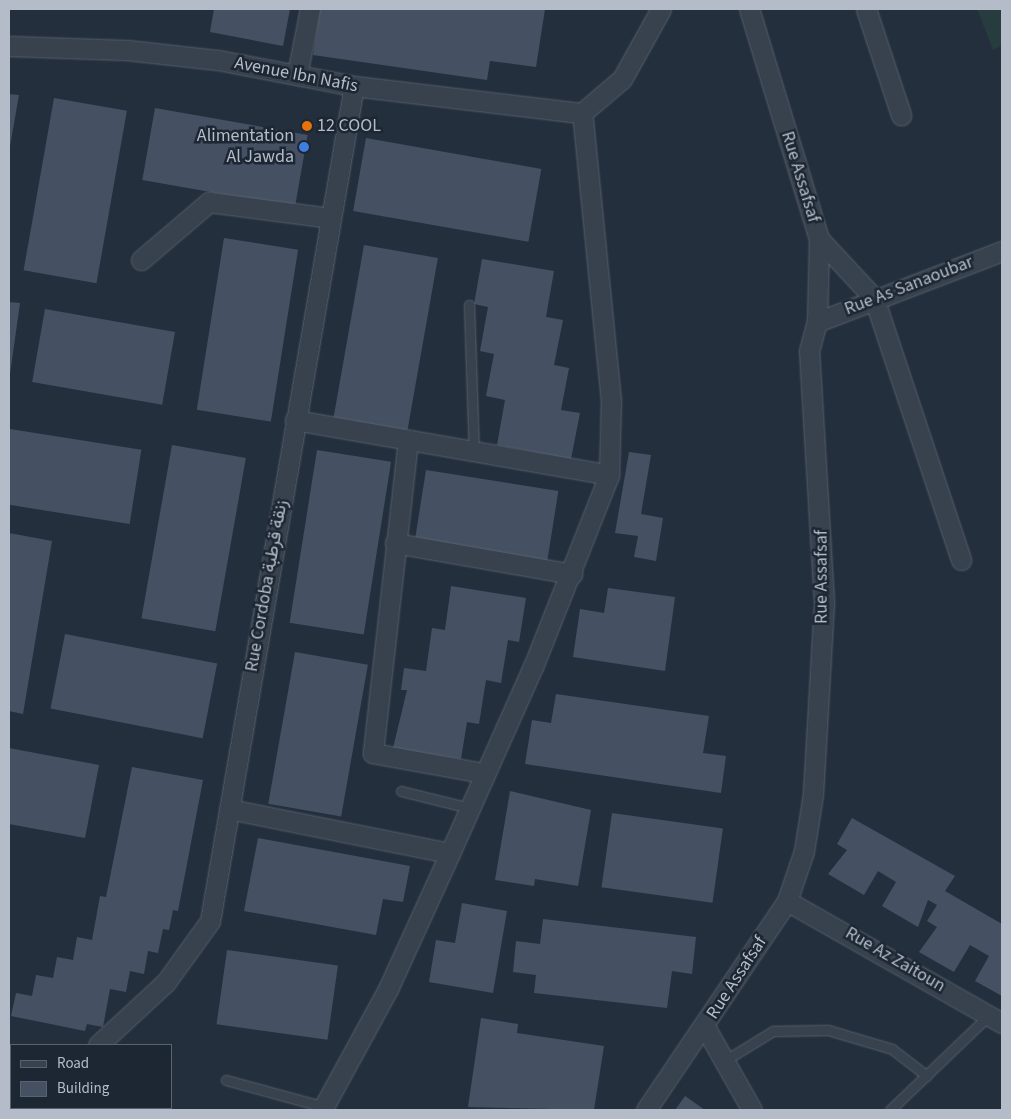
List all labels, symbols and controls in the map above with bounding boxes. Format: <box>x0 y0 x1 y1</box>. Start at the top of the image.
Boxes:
street label: Avenue Ibn Nafis <box>233 52 359 98</box>
place label: 12 COOL <box>317 115 381 137</box>
marker: 12 COOL <box>301 120 313 132</box>
place label: Alimentation Al Jawda <box>197 126 294 168</box>
street label: Rue Assafsaf <box>776 129 824 225</box>
marker: Alimentation Al Jawda <box>298 141 310 153</box>
street label: Rue As Sanaoubar <box>842 252 976 320</box>
street label: Rue Cordoba زنقة قرطبة <box>241 499 293 673</box>
street label: Rue Assafsaf <box>811 530 833 624</box>
street label: Rue Az Zaitoun <box>841 923 949 997</box>
street label: Rue Assafsaf <box>702 933 772 1023</box>
legend <box>10 1044 172 1109</box>
text: Road <box>57 1053 89 1074</box>
text: Building <box>57 1078 109 1099</box>

